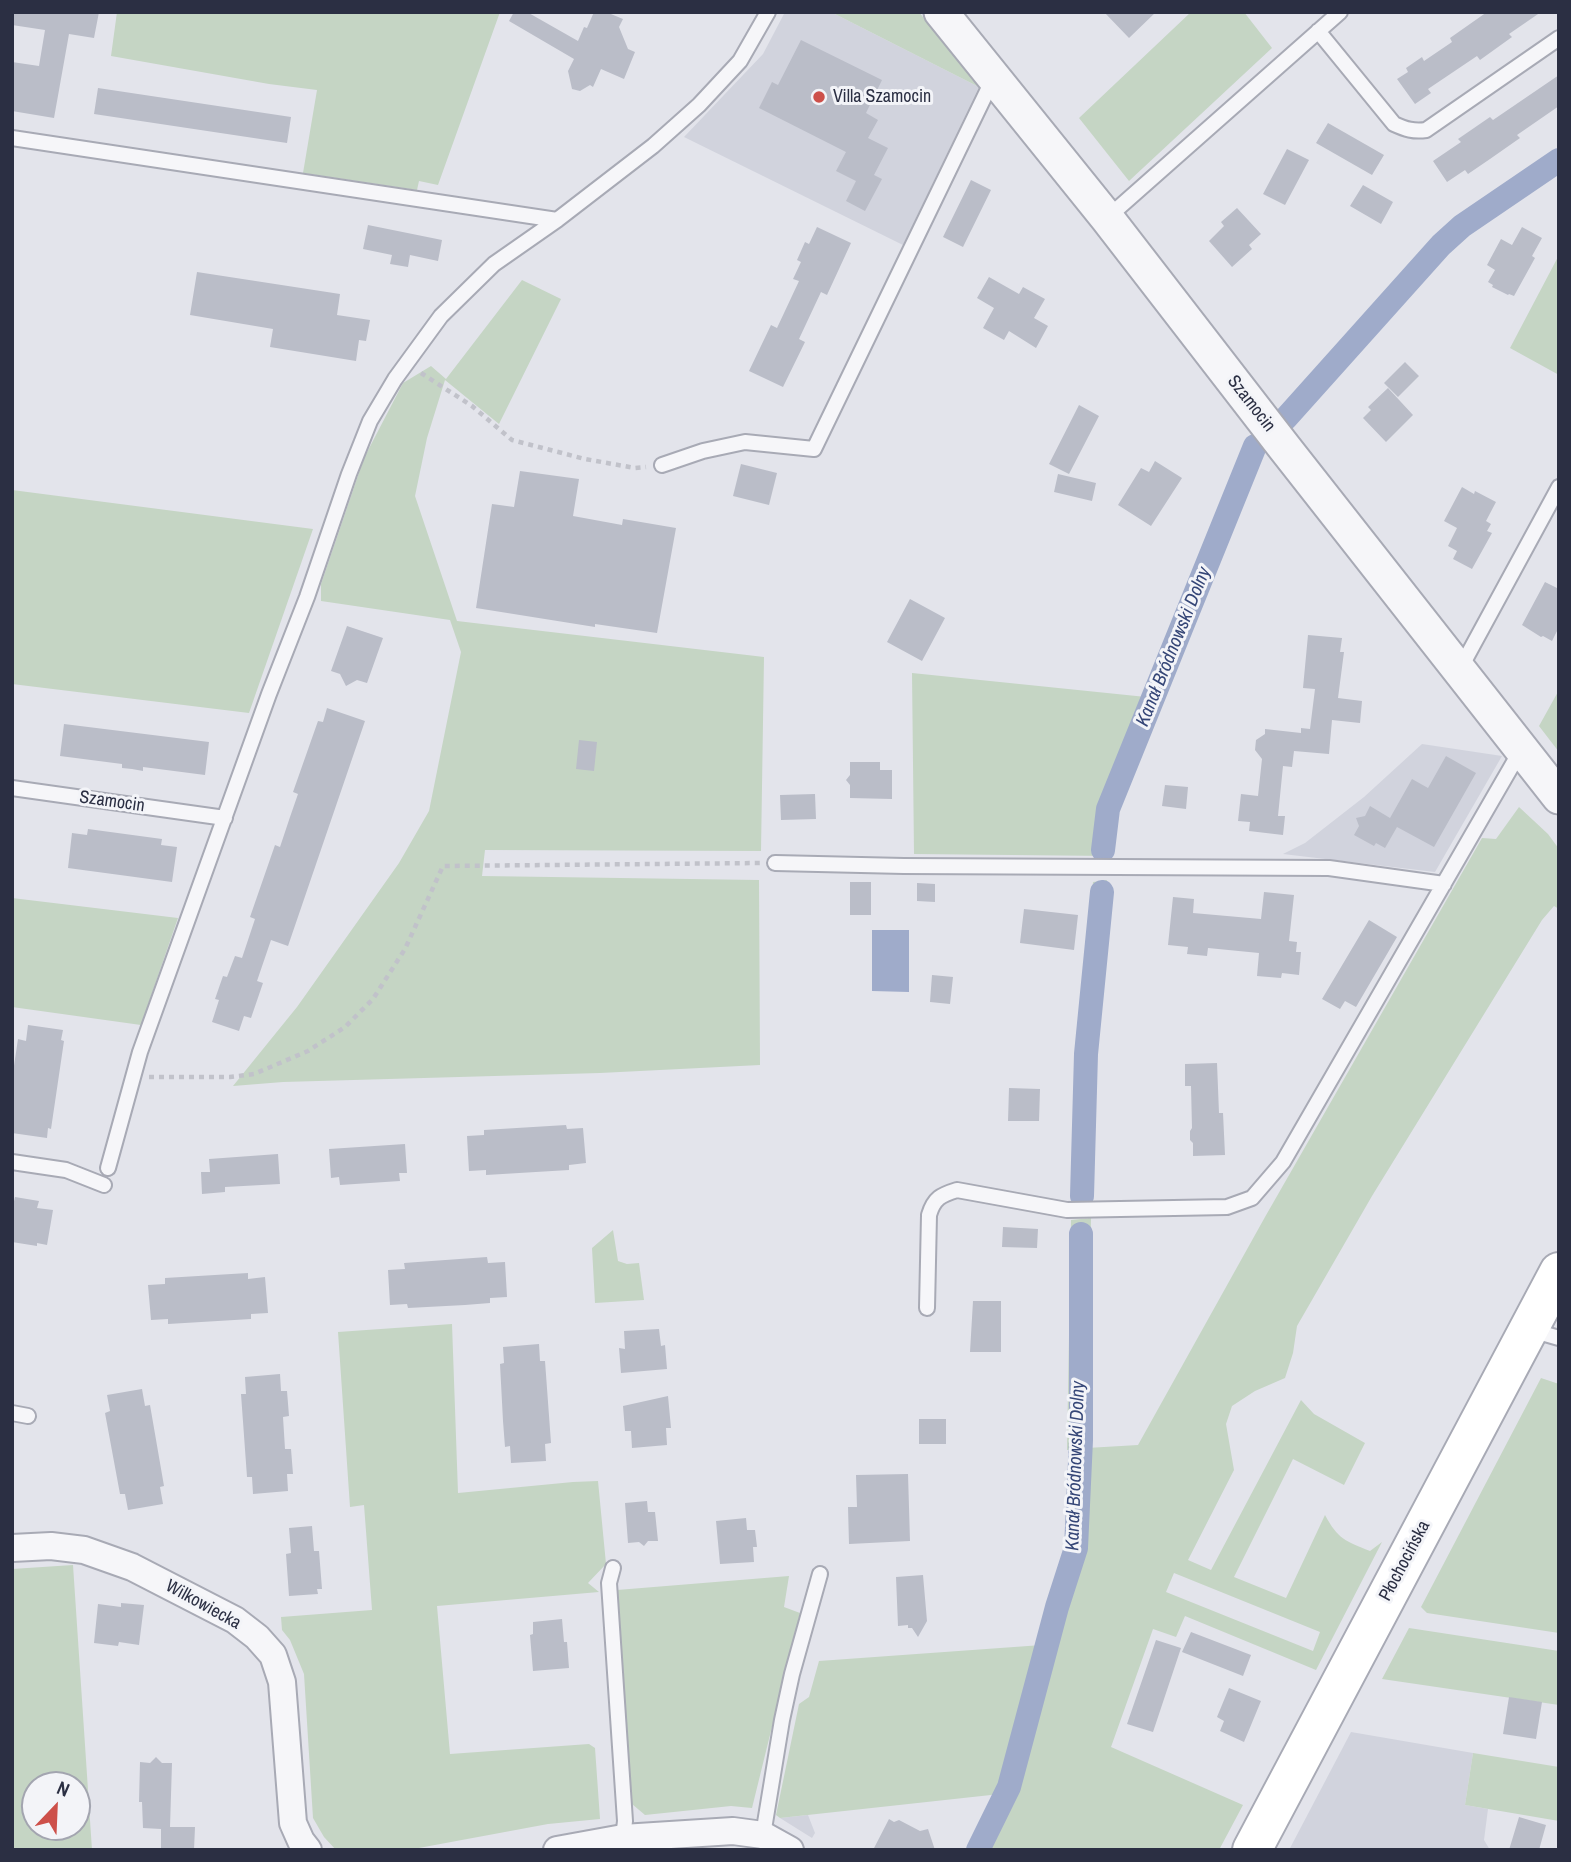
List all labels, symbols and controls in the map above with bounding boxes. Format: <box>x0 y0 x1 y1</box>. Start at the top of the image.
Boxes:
place label: Villa Szamocin <box>833 86 931 108</box>
marker: Villa Szamocin <box>811 89 827 105</box>
street label: Szamocin <box>1222 371 1280 437</box>
water label: Kanał Bródnowski Dolny <box>1132 564 1216 730</box>
street label: Szamocin <box>78 787 146 817</box>
water label: Kanał Bródnowski Dolny <box>1062 1381 1090 1551</box>
street label: Płochocińska <box>1375 1517 1435 1605</box>
street label: Wilkowiecka <box>162 1575 244 1635</box>
north arrow <box>21 1771 91 1841</box>
text: N <box>53 1774 74 1803</box>

